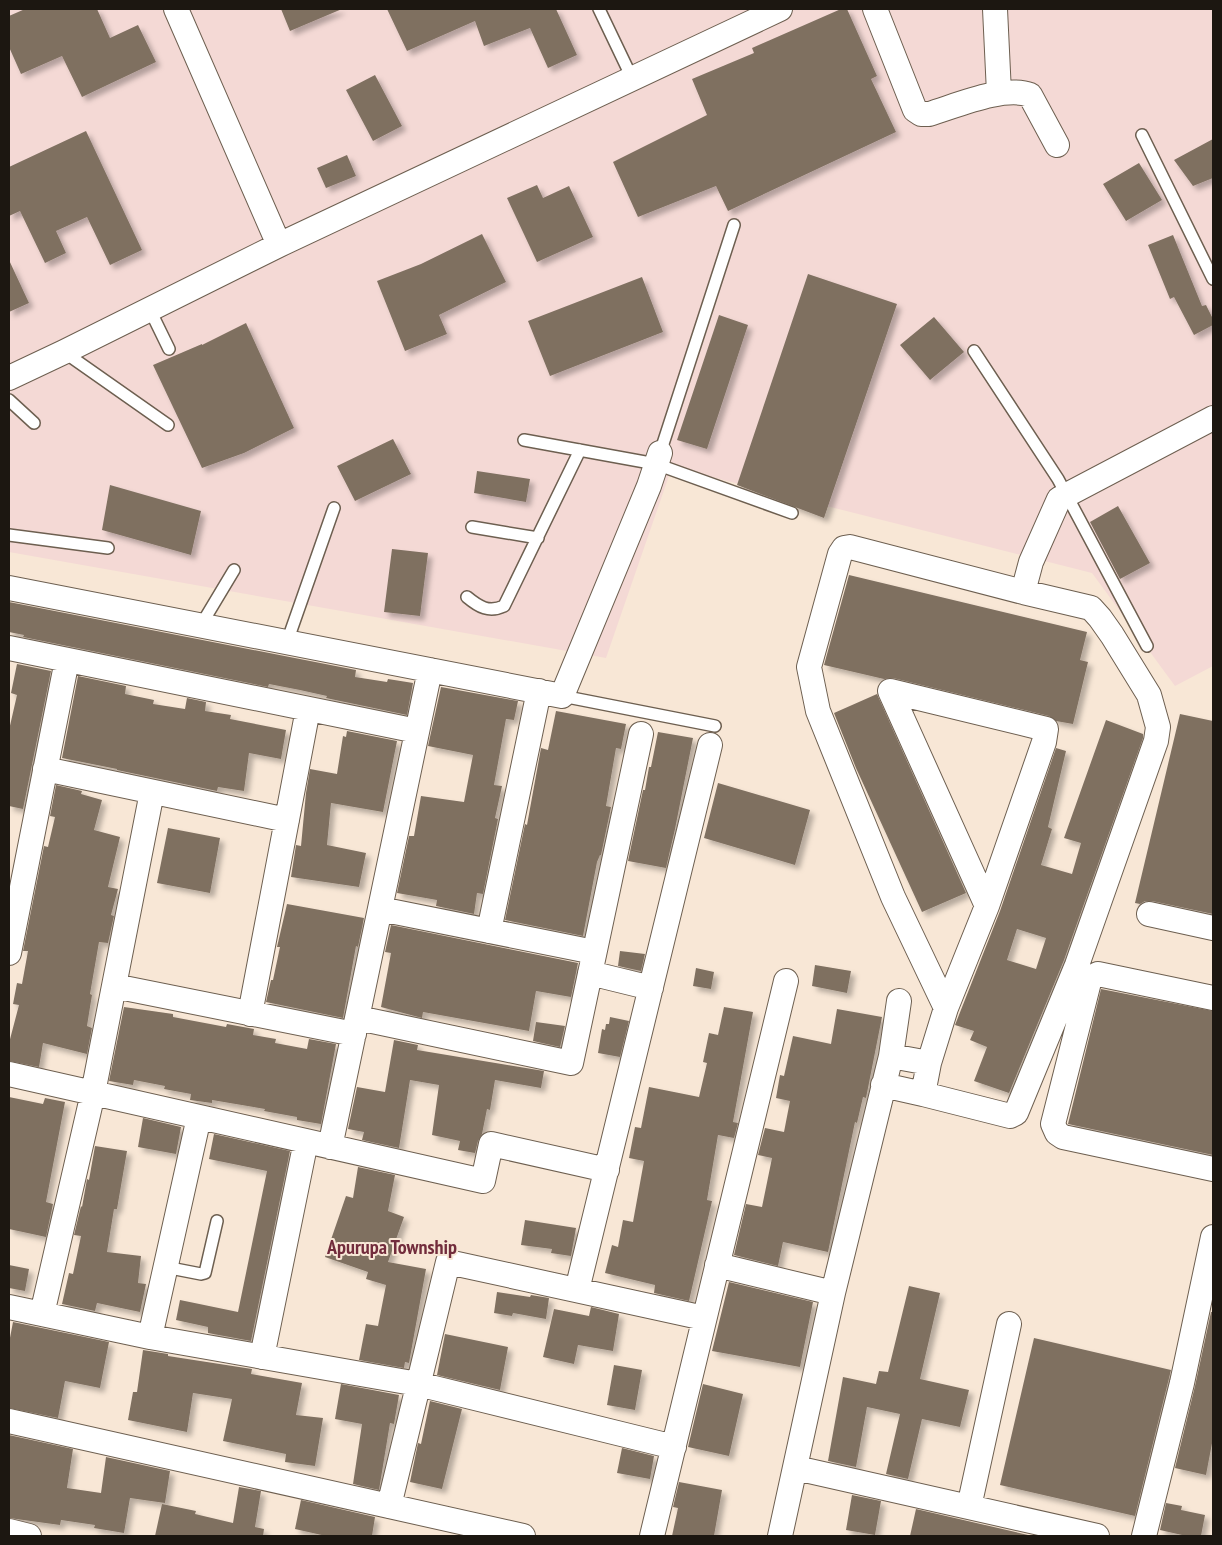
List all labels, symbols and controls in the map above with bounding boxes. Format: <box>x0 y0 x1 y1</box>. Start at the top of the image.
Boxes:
district label: Apurupa Township <box>326 1234 457 1260</box>

